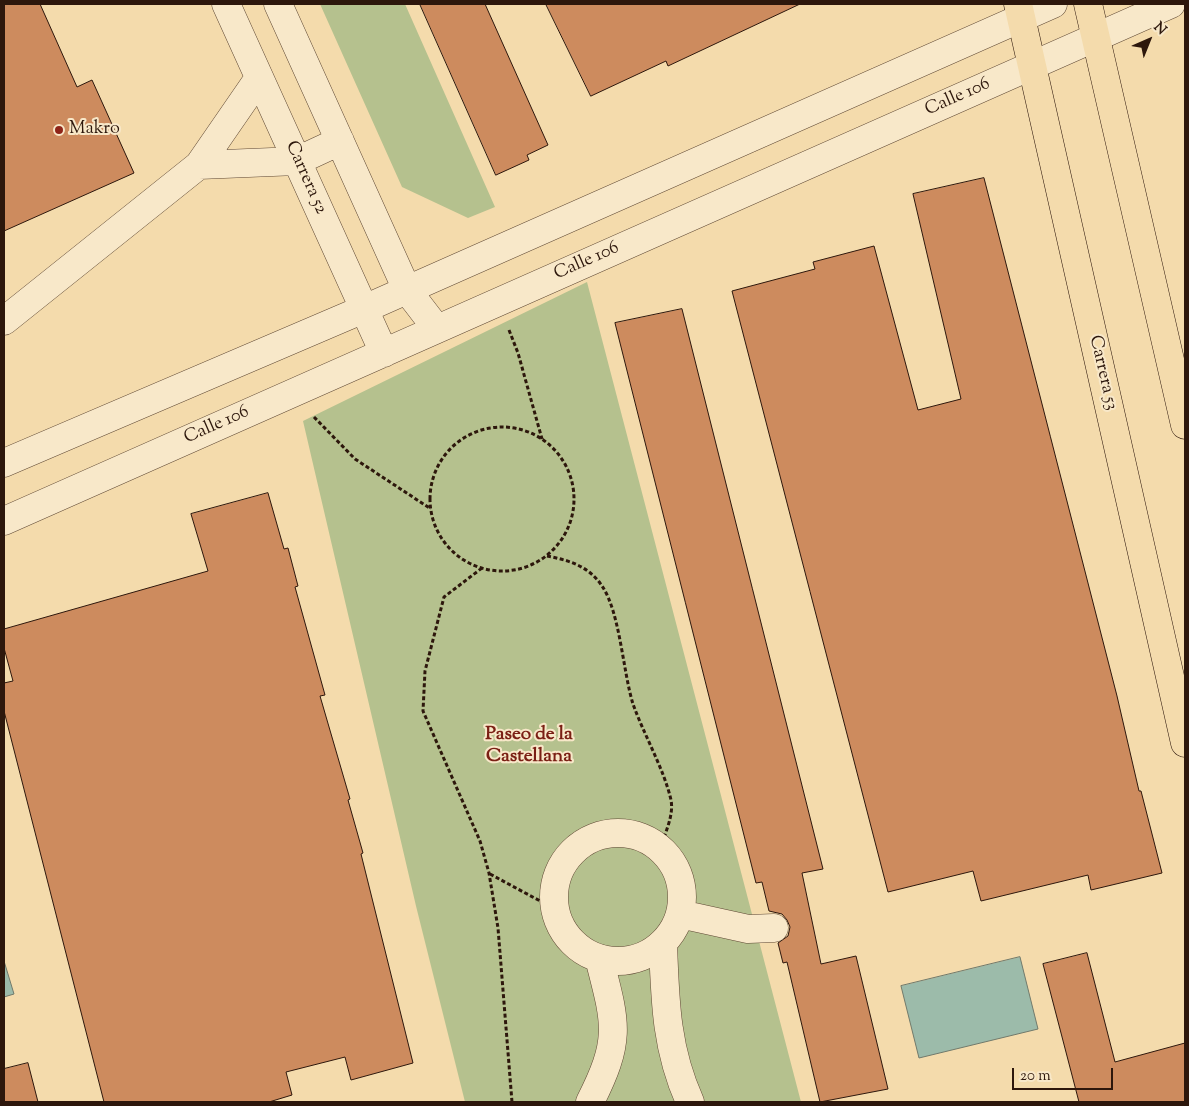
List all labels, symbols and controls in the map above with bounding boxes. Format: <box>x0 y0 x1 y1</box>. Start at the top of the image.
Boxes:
north arrow <box>1124 15 1174 65</box>
text: N <box>1148 18 1170 40</box>
street label: Calle 106 <box>922 74 994 122</box>
place label: Makro <box>69 119 120 141</box>
marker: Makro <box>53 124 65 136</box>
street label: Carrera 52 <box>279 138 331 218</box>
street label: Calle 106 <box>551 238 623 286</box>
street label: Carrera 53 <box>1083 333 1121 413</box>
street label: Calle 106 <box>181 402 253 450</box>
district label: Paseo de la Castellana <box>485 725 573 769</box>
scale bar <box>1014 1058 1115 1090</box>
text: 20 m <box>1020 1066 1051 1087</box>

